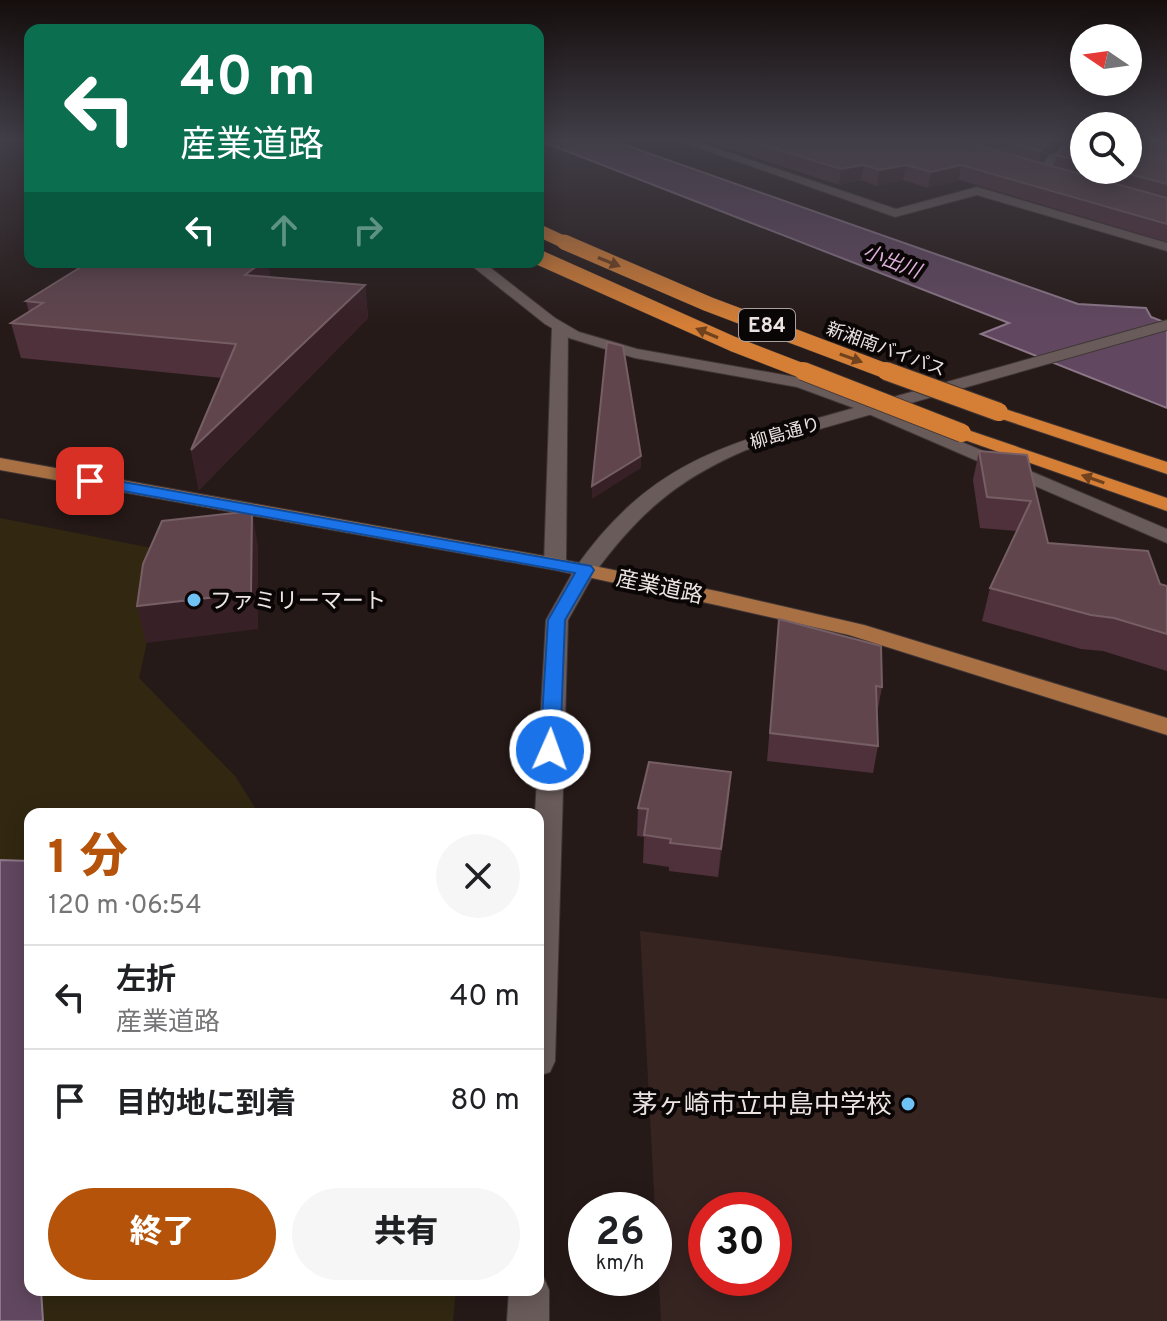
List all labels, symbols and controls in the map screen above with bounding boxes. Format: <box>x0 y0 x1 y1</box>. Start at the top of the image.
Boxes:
north arrow <box>1070 24 1142 96</box>
map controls <box>1070 24 1142 184</box>
text: 40 m <box>180 45 316 115</box>
icon: left <box>48 56 152 160</box>
button: search <box>1070 112 1142 184</box>
text: 産業道路 <box>180 124 324 170</box>
icon: left <box>178 208 222 252</box>
icon: ahead <box>262 208 306 252</box>
icon: right <box>346 208 390 252</box>
water label: 小出川 <box>859 240 926 286</box>
one-way arrow <box>597 256 621 269</box>
road number: E84 <box>739 309 795 341</box>
street label: 新湘南バイパス <box>823 318 948 383</box>
one-way arrow <box>695 327 719 340</box>
one-way arrow <box>839 352 863 365</box>
street label: 柳島通り <box>748 413 823 455</box>
pin <box>56 447 124 515</box>
icon: arrive <box>68 459 112 503</box>
one-way arrow <box>1081 473 1105 485</box>
street label: 産業道路 <box>614 566 705 611</box>
place label: ファミリーマート <box>210 589 386 616</box>
marker: ファミリーマート <box>185 591 203 609</box>
position arrow <box>508 708 592 792</box>
text: 1 分 <box>48 830 128 890</box>
button: close <box>436 834 520 918</box>
text: 120 m · 06:54 <box>48 890 202 923</box>
text: 左折 <box>116 963 176 1000</box>
icon: left <box>48 975 92 1019</box>
text: 40 m <box>450 979 520 1016</box>
text: 産業道路 <box>116 1007 220 1040</box>
icon: arrive <box>48 1079 92 1123</box>
text: 80 m <box>450 1083 520 1120</box>
text: 目的地に到着 <box>116 1087 296 1124</box>
place label: 茅ヶ崎市立中島中学校 <box>632 1090 892 1123</box>
marker: 茅ヶ崎市立中島中学校 <box>899 1095 917 1113</box>
button: 終了 <box>48 1188 276 1280</box>
button: 共有 <box>292 1188 520 1280</box>
speed limit sign: 30 <box>688 1192 792 1296</box>
text: 26 <box>595 1209 645 1259</box>
text: km/h <box>596 1251 644 1277</box>

